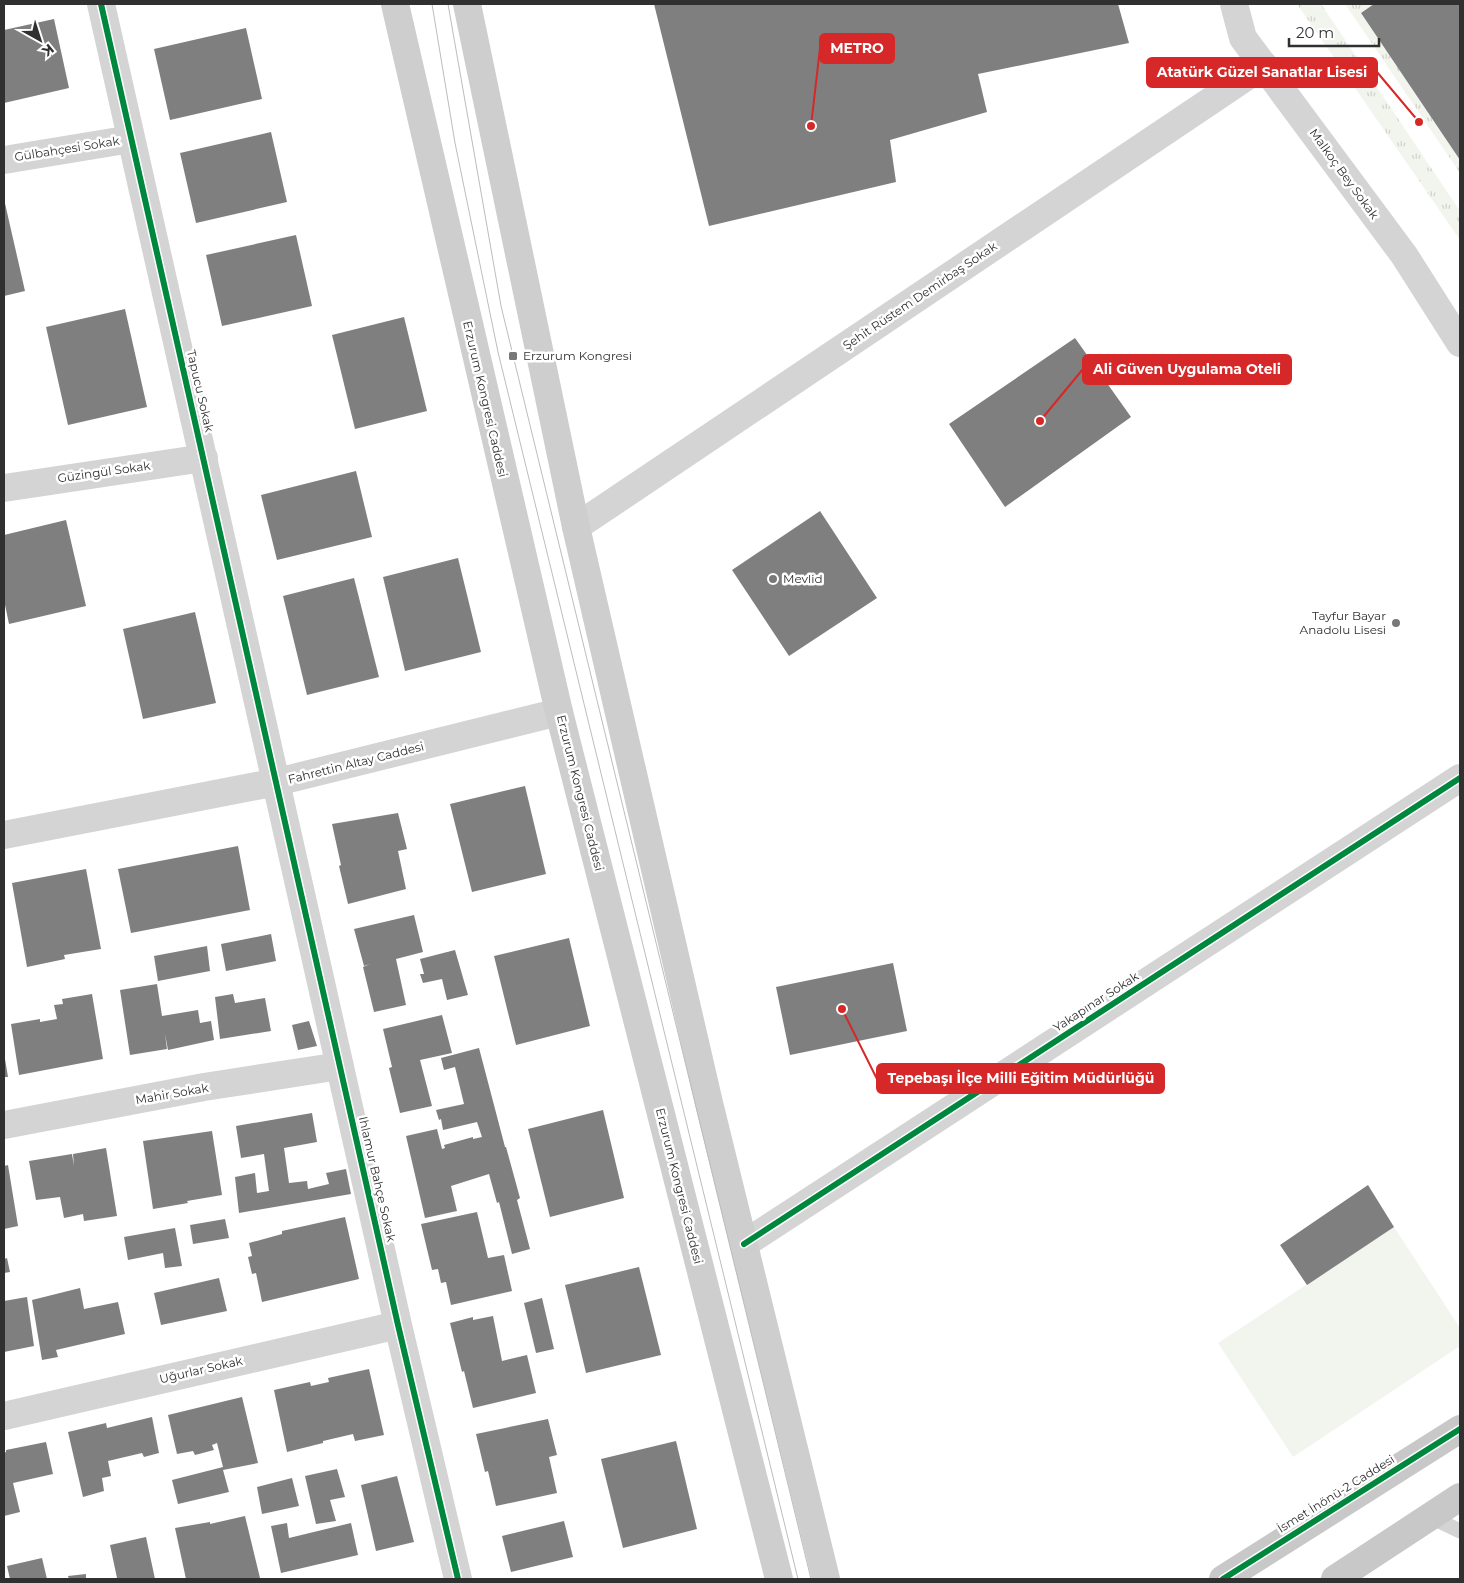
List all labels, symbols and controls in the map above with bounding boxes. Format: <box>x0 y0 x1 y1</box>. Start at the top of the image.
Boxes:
north arrow <box>15 15 65 65</box>
scale bar <box>1289 15 1379 47</box>
text: 20 m <box>1296 23 1334 42</box>
callout: METRO <box>820 34 894 63</box>
text: METRO <box>830 39 884 57</box>
text: K <box>38 40 58 61</box>
callout: Atatürk Güzel Sanatlar Lisesi <box>1147 58 1377 87</box>
text: Atatürk Güzel Sanatlar Lisesi <box>1156 63 1367 81</box>
street label: Malkoç Bey Sokak <box>1307 126 1383 223</box>
street label: Gülbahçesi Sokak <box>13 133 121 164</box>
street label: Şehit Rüstem Demirbaş Sokak <box>840 238 1000 353</box>
street label: Erzurum Kongresi Caddesi <box>460 319 511 479</box>
street label: Tapucu Sokak <box>184 348 217 434</box>
place label: Erzurum Kongresi <box>523 348 632 363</box>
marker: Erzurum Kongresi <box>507 350 519 362</box>
callout: Ali Güven Uygulama Oteli <box>1083 355 1291 384</box>
text: Ali Güven Uygulama Oteli <box>1092 360 1281 378</box>
street label: Güzingül Sokak <box>56 457 152 485</box>
place label: Mevlid <box>783 571 823 586</box>
marker: Mevlid <box>767 573 779 585</box>
place label: Tayfur Bayar Anadolu Lisesi <box>1300 608 1386 637</box>
marker: Tayfur Bayar Anadolu Lisesi <box>1390 617 1402 629</box>
street label: Erzurum Kongresi Caddesi <box>554 713 607 872</box>
street label: Fahrettin Altay Caddesi <box>286 738 425 787</box>
street label: Yakapınar Sokak <box>1050 968 1142 1035</box>
callout: Tepebaşı İlçe Milli Eğitim Müdürlüğü <box>877 1064 1164 1093</box>
text: Tepebaşı İlçe Milli Eğitim Müdürlüğü <box>888 1069 1154 1087</box>
street label: Mahir Sokak <box>134 1080 210 1107</box>
street label: Erzurum Kongresi Caddesi <box>653 1106 706 1265</box>
street label: Ihlamur Bahçe Sokak <box>356 1115 399 1244</box>
street label: Uğurlar Sokak <box>158 1352 245 1386</box>
street label: İsmet İnönü-2 Caddesi <box>1274 1451 1397 1536</box>

